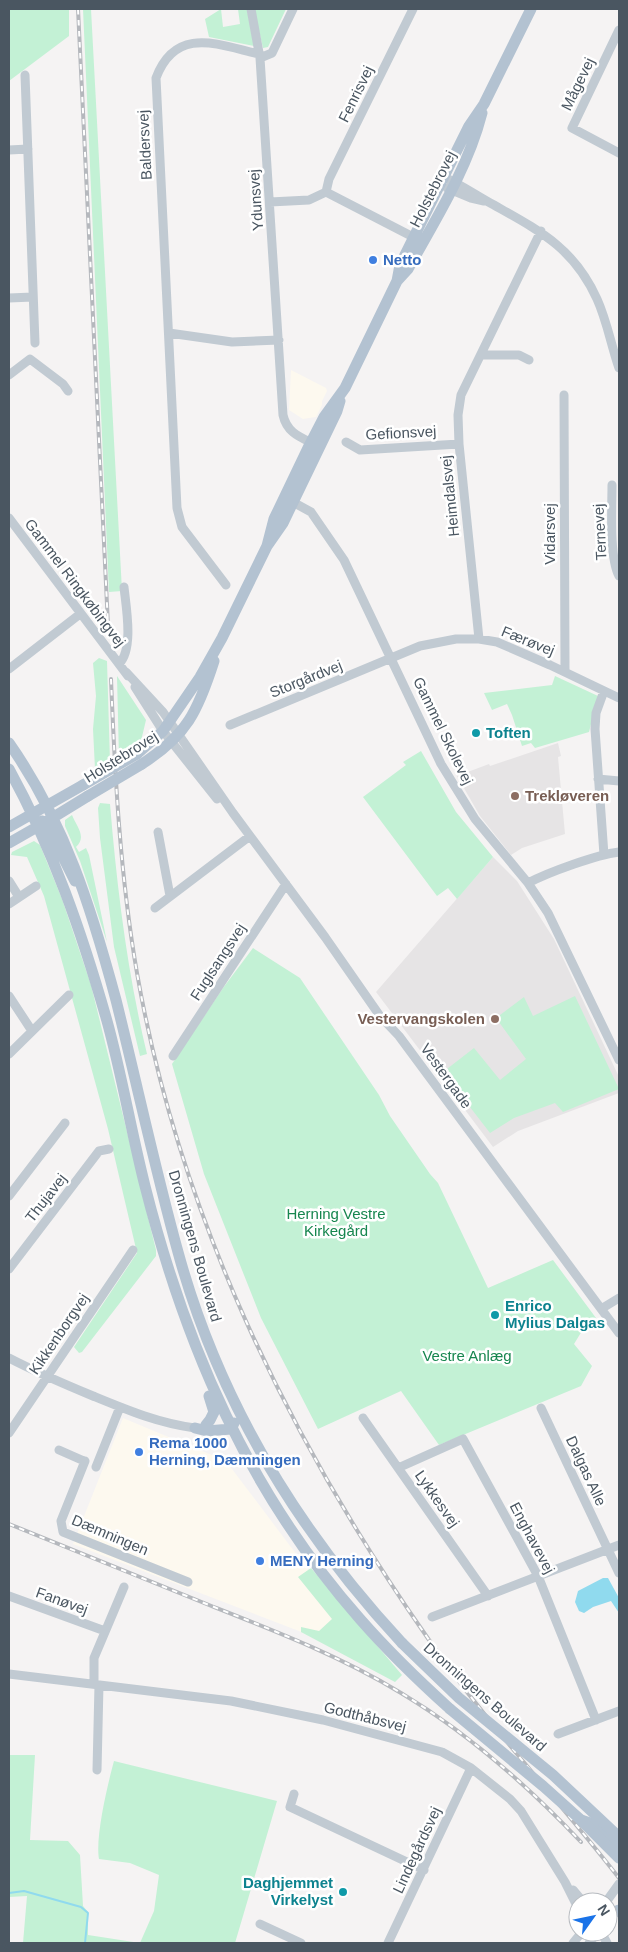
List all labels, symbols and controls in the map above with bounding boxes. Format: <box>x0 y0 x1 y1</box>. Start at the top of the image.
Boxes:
street label: Mågevej <box>557 55 598 113</box>
street label: Fenrisvej <box>335 63 377 125</box>
street label: Baldersvej <box>134 110 155 180</box>
street label: Holstebrovej <box>406 148 459 230</box>
street label: Ydunsvej <box>245 169 266 231</box>
place label: Netto <box>383 251 421 268</box>
marker: Netto <box>367 254 379 266</box>
street label: Gefionsvej <box>365 422 437 443</box>
street label: Heimdalsvej <box>437 455 462 538</box>
street label: Vidarsvej <box>541 503 558 565</box>
street label: Ternevej <box>590 503 609 561</box>
street label: Gammel Ringkøbingvej <box>22 515 129 650</box>
street label: Færøvej <box>499 622 557 659</box>
street label: Storgårdvej <box>267 656 345 701</box>
street label: Gammel Skolevej <box>410 674 477 787</box>
place label: Toften <box>486 724 531 741</box>
street label: Holstebrovej <box>81 727 161 786</box>
marker: Toften <box>470 727 482 739</box>
place label: Trekløveren <box>525 787 609 804</box>
marker: Trekløveren <box>509 790 521 802</box>
street label: Fuglsangsvej <box>186 920 249 1003</box>
place label: Vestervangskolen <box>357 1010 485 1027</box>
marker: Vestervangskolen <box>489 1013 501 1025</box>
street label: Vestergade <box>417 1040 476 1111</box>
street label: Dronningens Boulevard <box>166 1168 225 1324</box>
street label: Thujavej <box>21 1170 70 1225</box>
park label: Herning Vestre Kirkegård <box>286 1205 386 1239</box>
street label: Kikkenborgvej <box>25 1290 92 1378</box>
place label: Enrico Mylius Dalgas <box>505 1297 605 1331</box>
marker: Enrico Mylius Dalgas <box>489 1309 501 1321</box>
park label: Vestre Anlæg <box>422 1347 512 1364</box>
street label: Dalgas Alle <box>563 1433 610 1508</box>
place label: Rema 1000 Herning, Dæmningen <box>149 1434 301 1468</box>
marker: Rema 1000 Herning, Dæmningen <box>133 1446 145 1458</box>
street label: Lykkesvej <box>412 1467 463 1530</box>
street label: Enghavevej <box>507 1499 558 1576</box>
street label: Dæmningen <box>69 1511 151 1558</box>
place label: MENY Herning <box>270 1552 374 1569</box>
marker: MENY Herning <box>254 1555 266 1567</box>
street label: Fanøvej <box>34 1583 91 1618</box>
street label: Dronningens Boulevard <box>421 1639 550 1754</box>
street label: Godthåbsvej <box>322 1698 408 1735</box>
street label: Lindegårdsvej <box>389 1804 444 1896</box>
place label: Daghjemmet Virkelyst <box>243 1874 333 1908</box>
marker: Daghjemmet Virkelyst <box>337 1886 349 1898</box>
north arrow <box>568 1892 618 1942</box>
text: N <box>594 1901 613 1919</box>

